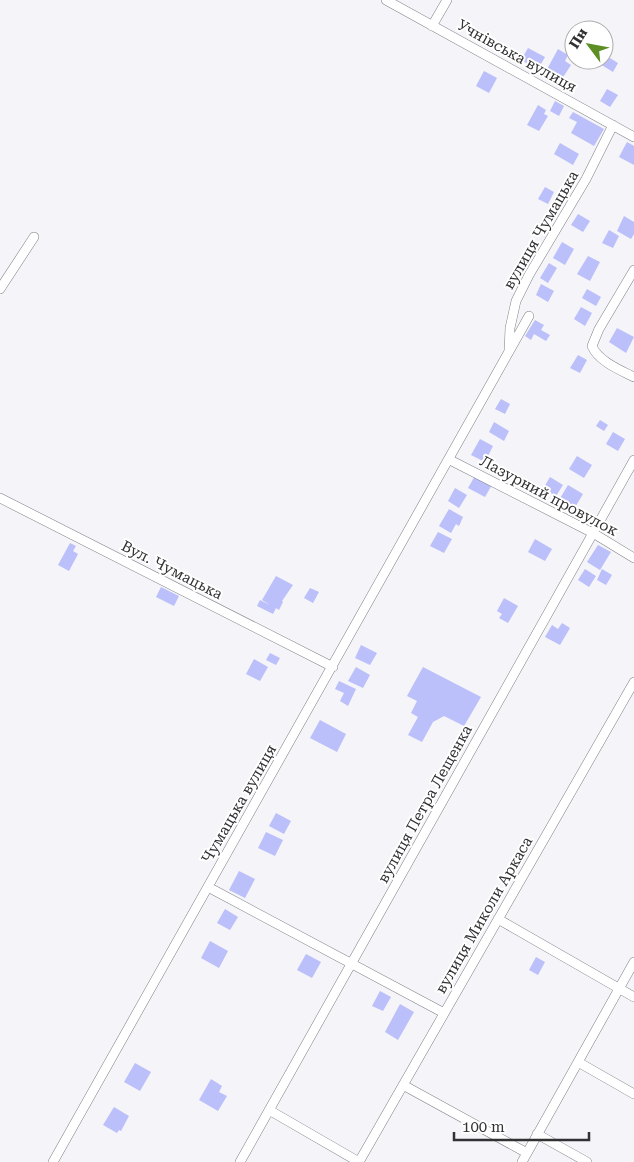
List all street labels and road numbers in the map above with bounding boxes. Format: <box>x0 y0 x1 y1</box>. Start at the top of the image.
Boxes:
street label: Учнівська вулиця <box>454 16 580 96</box>
street label: вулиця Чумацька <box>500 167 582 293</box>
street label: Лазурний провулок <box>477 452 622 540</box>
street label: Вул. Чумацька <box>118 537 226 603</box>
street label: вулиця Петра Лещенка <box>374 722 476 886</box>
street label: Чумацька вулиця <box>198 741 280 867</box>
street label: вулиця Миколи Аркаса <box>432 833 536 997</box>

